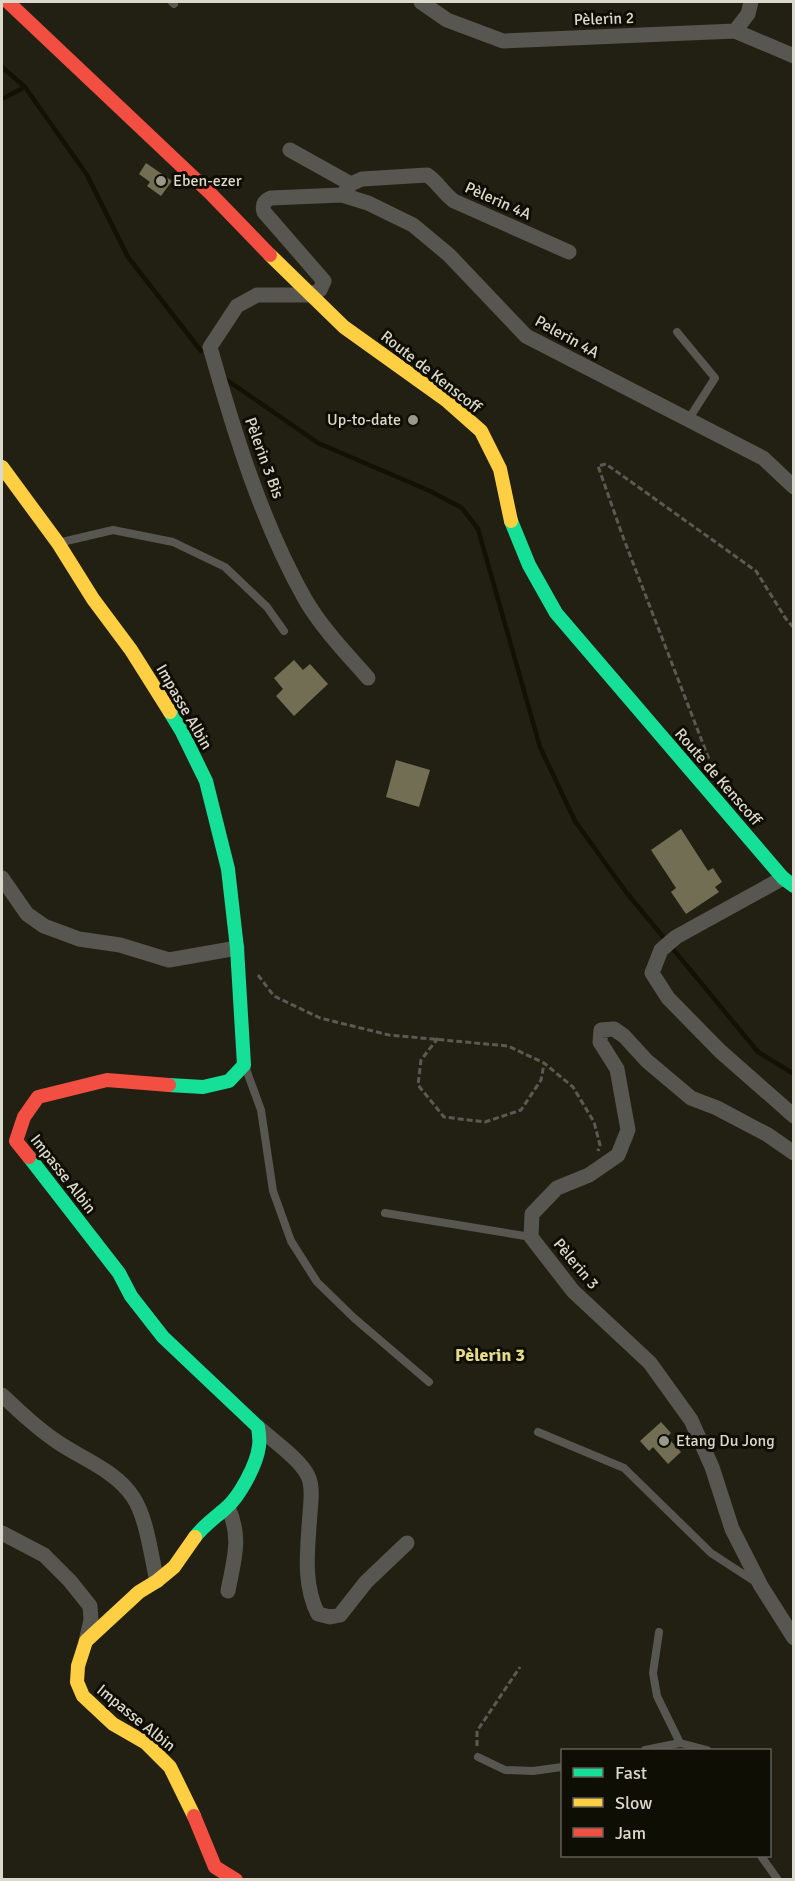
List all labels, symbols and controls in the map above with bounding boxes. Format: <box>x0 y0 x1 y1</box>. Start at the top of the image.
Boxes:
street label: Pèlerin 2 <box>573 8 635 30</box>
place label: Eben-ezer <box>173 171 242 191</box>
marker: Eben-ezer <box>154 174 168 188</box>
street label: Pèlerin 4A <box>462 178 534 225</box>
street label: Pelerin 4A <box>531 311 603 363</box>
street label: Route de Kenscoff <box>377 326 486 418</box>
place label: Up-to-date <box>327 410 401 430</box>
marker: Up-to-date <box>406 413 420 427</box>
street label: Pèlerin 3 Bis <box>240 415 288 501</box>
street label: Impasse Albin <box>151 661 217 753</box>
street label: Route de Kenscoff <box>670 724 766 830</box>
street label: Impasse Albin <box>26 1130 100 1218</box>
street label: Pèlerin 3 <box>549 1234 603 1294</box>
district label: Pèlerin 3 <box>455 1344 525 1366</box>
place label: Etang Du Jong <box>676 1431 775 1451</box>
marker: Etang Du Jong <box>657 1434 671 1448</box>
street label: Impasse Albin <box>93 1680 179 1756</box>
legend <box>561 1749 771 1857</box>
text: Fast <box>615 1762 647 1784</box>
text: Slow <box>615 1792 652 1814</box>
text: Jam <box>615 1822 646 1844</box>

